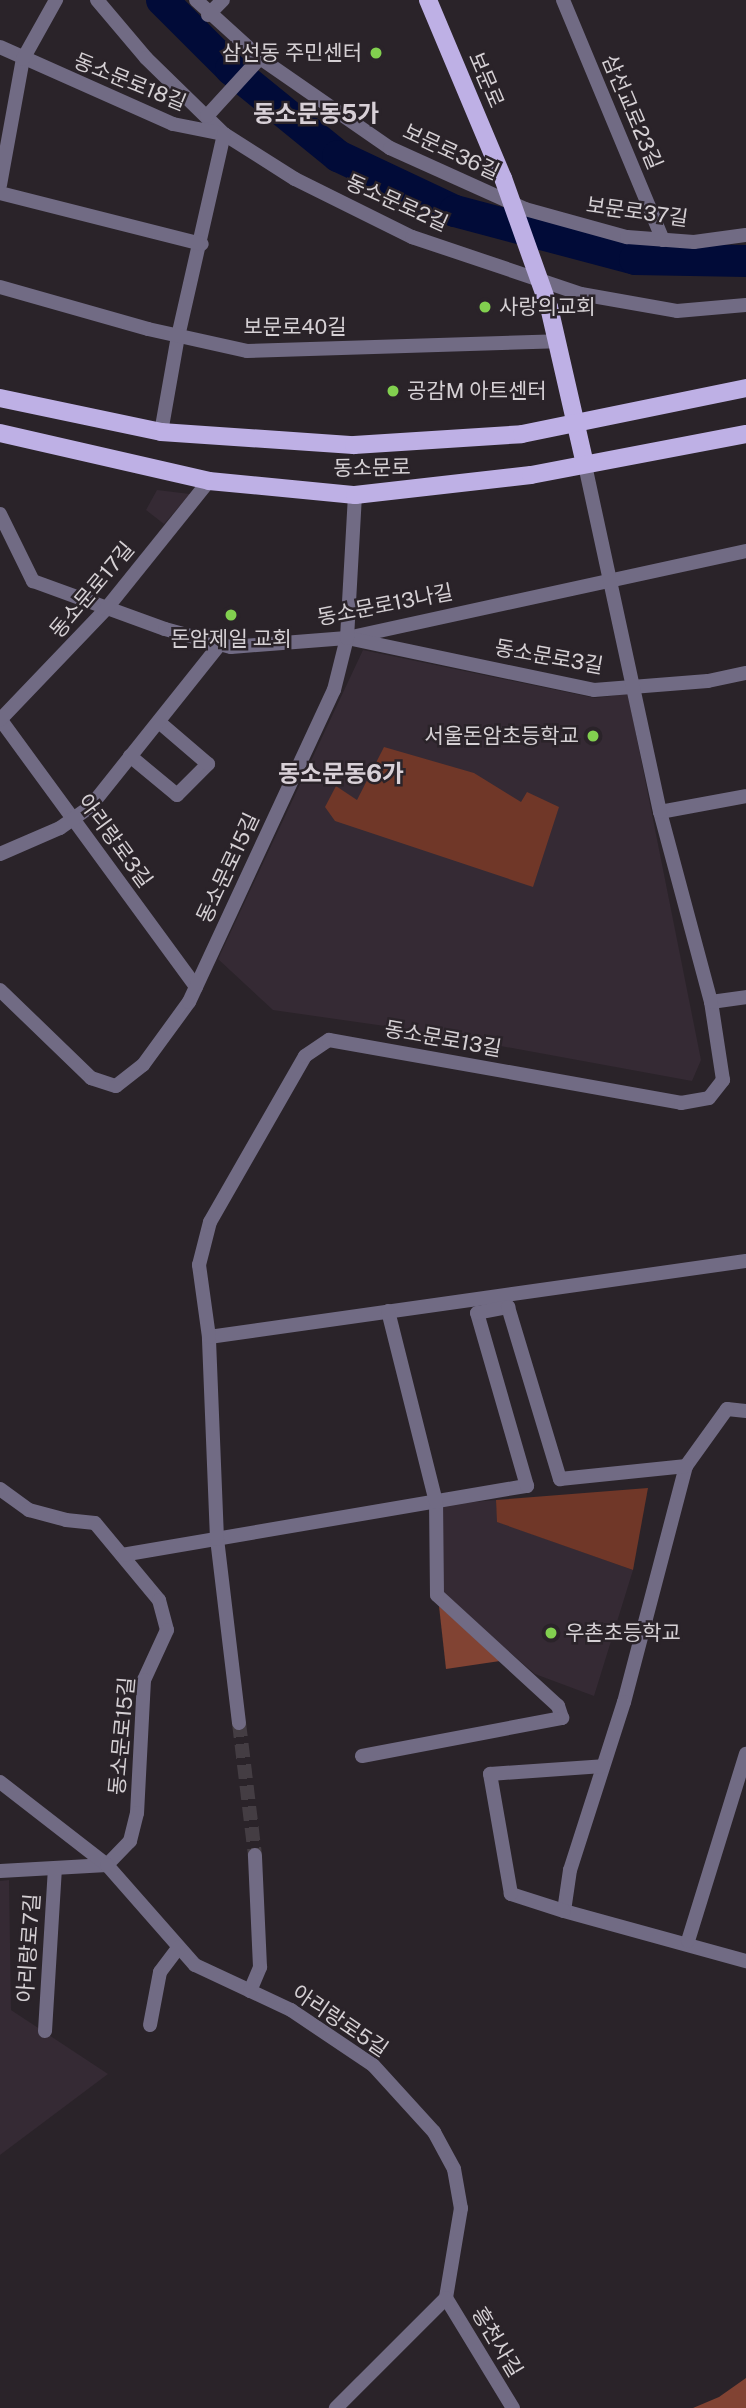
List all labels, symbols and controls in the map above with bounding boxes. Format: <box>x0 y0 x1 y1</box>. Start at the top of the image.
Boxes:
place label: 삼선동 주민센터 <box>222 40 362 66</box>
marker: 삼선동 주민센터 <box>368 45 384 61</box>
street label: 동소문로18길 <box>70 48 190 116</box>
street label: 보문로 <box>463 48 509 112</box>
street label: 삼선교로23길 <box>596 51 668 173</box>
district label: 동소문동5가 <box>253 100 379 128</box>
street label: 보문로36길 <box>399 119 503 185</box>
street label: 동소문로2길 <box>342 169 452 237</box>
street label: 보문로37길 <box>584 192 690 232</box>
place label: 사랑의교회 <box>499 294 596 320</box>
marker: 사랑의교회 <box>477 299 493 315</box>
street label: 보문로40길 <box>243 314 347 340</box>
place label: 공감M 아트센터 <box>407 378 547 404</box>
marker: 공감M 아트센터 <box>385 383 401 399</box>
street label: 동소문로 <box>333 455 411 481</box>
street label: 동소문로17길 <box>45 537 139 643</box>
street label: 동소문로13나길 <box>315 579 455 631</box>
marker: 돈암제일 교회 <box>223 607 239 623</box>
place label: 돈암제일 교회 <box>170 626 292 652</box>
street label: 동소문로3길 <box>493 635 605 679</box>
place label: 서울돈암초등학교 <box>424 723 579 749</box>
marker: 서울돈암초등학교 <box>585 728 601 744</box>
district label: 동소문동6가 <box>278 760 404 788</box>
street label: 아리랑로3길 <box>73 789 157 893</box>
street label: 동소문로15길 <box>192 809 264 927</box>
street label: 동소문로13길 <box>383 1016 503 1062</box>
place label: 우촌초등학교 <box>565 1620 681 1646</box>
marker: 우촌초등학교 <box>543 1625 559 1641</box>
street label: 동소문로15길 <box>104 1676 140 1796</box>
street label: 아리랑로7길 <box>13 1893 45 2003</box>
street label: 아리랑로5길 <box>287 1980 393 2062</box>
street label: 흥천사길 <box>466 2302 528 2382</box>

